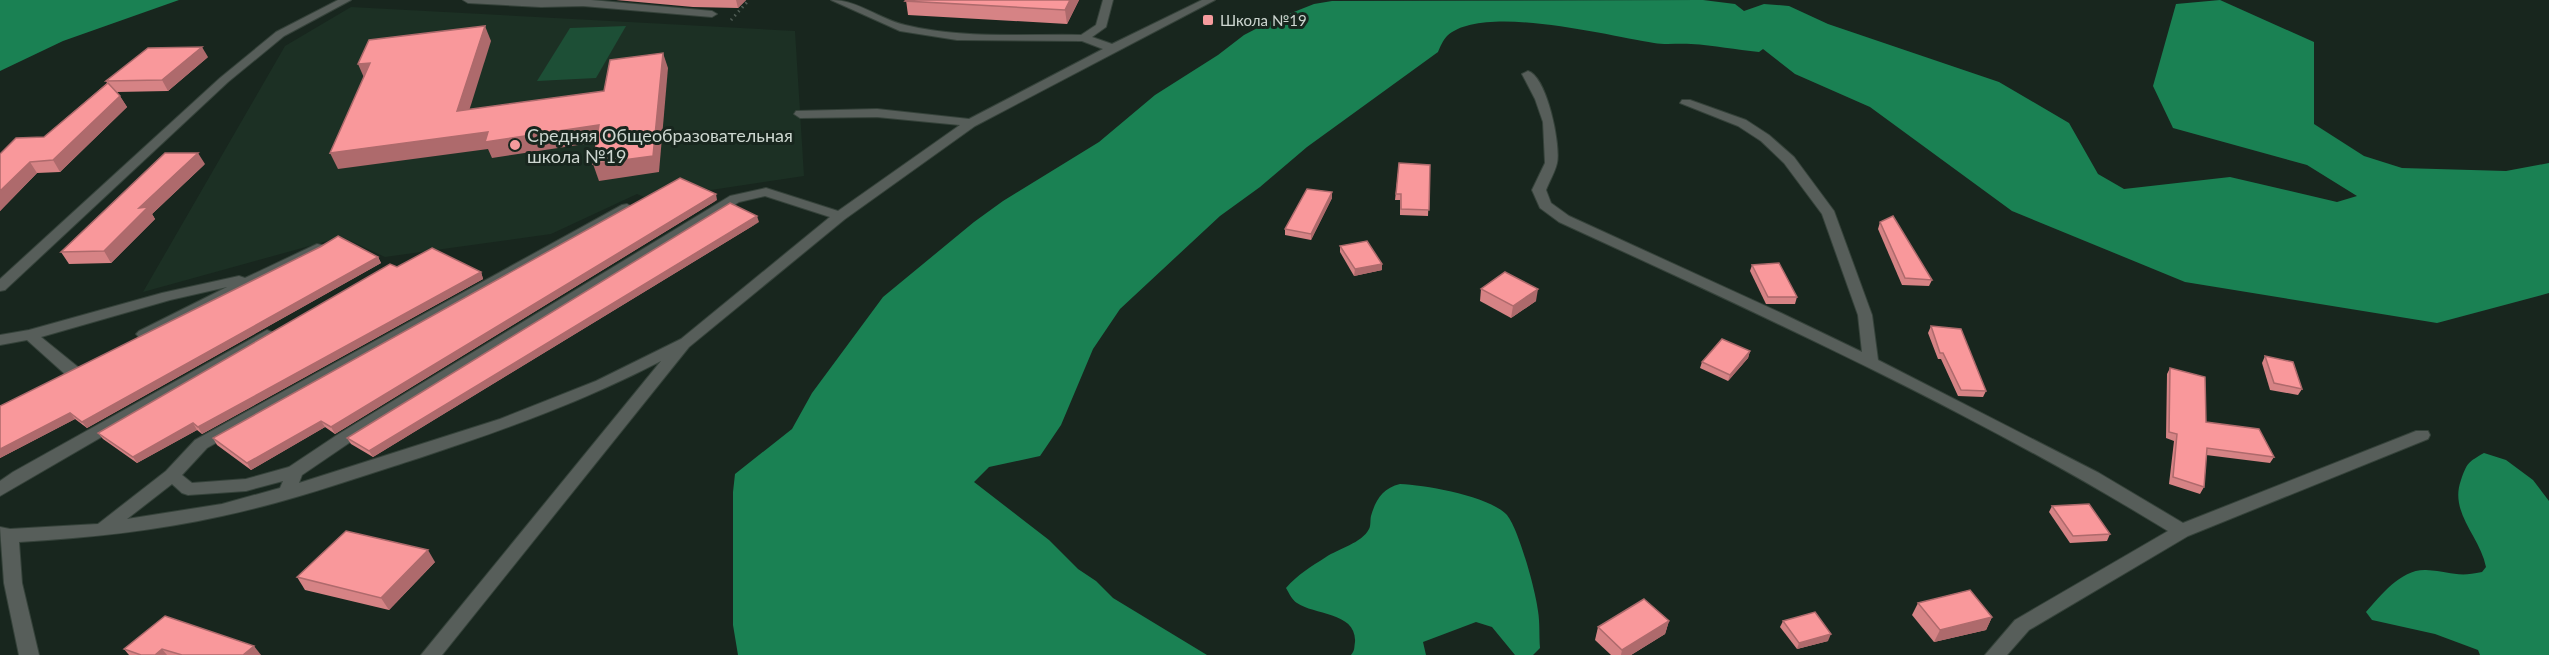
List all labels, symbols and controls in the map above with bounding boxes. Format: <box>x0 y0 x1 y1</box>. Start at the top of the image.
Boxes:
place label: Школа №19 <box>1220 11 1307 29</box>
marker: Школа №19 <box>1201 13 1215 27</box>
place label: Средняя Общеобразовательная школа №19 <box>527 124 793 167</box>
marker: Средняя Общеобразовательная школа №19 <box>508 138 522 152</box>

